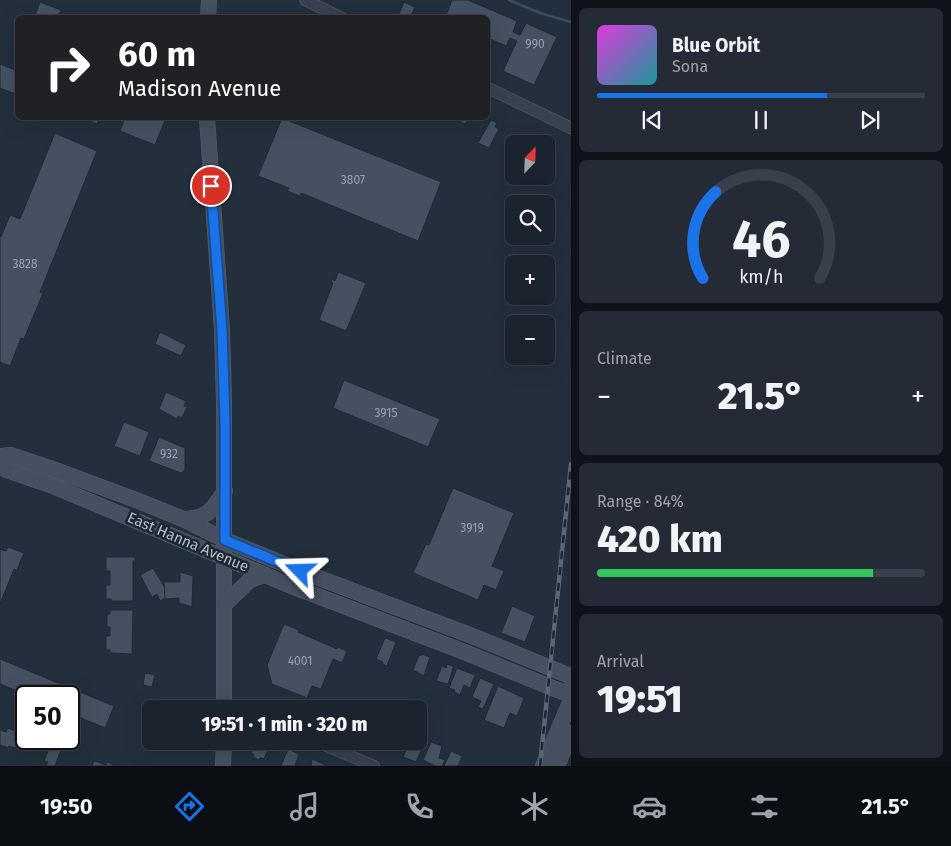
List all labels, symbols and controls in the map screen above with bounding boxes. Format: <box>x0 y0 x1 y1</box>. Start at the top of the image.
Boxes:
text: 60 m <box>118 33 196 75</box>
text: Blue Orbit <box>672 34 760 57</box>
icon: right <box>35 35 100 100</box>
house number: 990 <box>525 37 545 51</box>
text: Sona <box>672 57 708 76</box>
text: Madison Avenue <box>118 75 281 102</box>
icon: previous <box>638 106 666 134</box>
icon: pause <box>747 106 775 134</box>
icon: next <box>856 106 884 134</box>
north arrow <box>505 135 555 185</box>
map controls <box>505 135 555 365</box>
pin <box>190 165 232 207</box>
icon: arrive <box>197 172 225 200</box>
house number: 3807 <box>341 173 365 187</box>
button: search <box>505 195 555 245</box>
text: 46 <box>732 208 790 271</box>
button: + <box>505 255 555 305</box>
house number: 3828 <box>12 257 38 271</box>
text: km/h <box>739 266 783 288</box>
button: − <box>505 315 555 365</box>
text: Climate <box>597 349 652 368</box>
text: 21.5° <box>718 373 804 419</box>
text: − <box>597 380 611 413</box>
text: + <box>911 380 925 413</box>
house number: 3915 <box>374 406 398 420</box>
house number: 932 <box>160 447 178 461</box>
text: Range · 84% <box>597 492 684 511</box>
street label: East Hanna Avenue <box>125 508 251 576</box>
text: 420 km <box>597 516 723 562</box>
house number: 3919 <box>460 521 484 535</box>
position arrow <box>273 544 325 596</box>
text: Arrival <box>597 652 644 671</box>
house number: 4001 <box>288 654 312 668</box>
text: 19:51 <box>597 676 683 722</box>
speed limit sign: 50 <box>15 685 80 750</box>
text: 19:51 · 1 min · 320 m <box>201 713 368 736</box>
icon: directions <box>172 789 207 824</box>
icon: music <box>287 789 322 824</box>
icon: phone <box>402 789 437 824</box>
icon: climate <box>517 789 552 824</box>
icon: car <box>632 789 667 824</box>
icon: filters <box>747 789 782 824</box>
text: 19:50 <box>40 793 93 820</box>
text: 21.5° <box>861 793 911 820</box>

